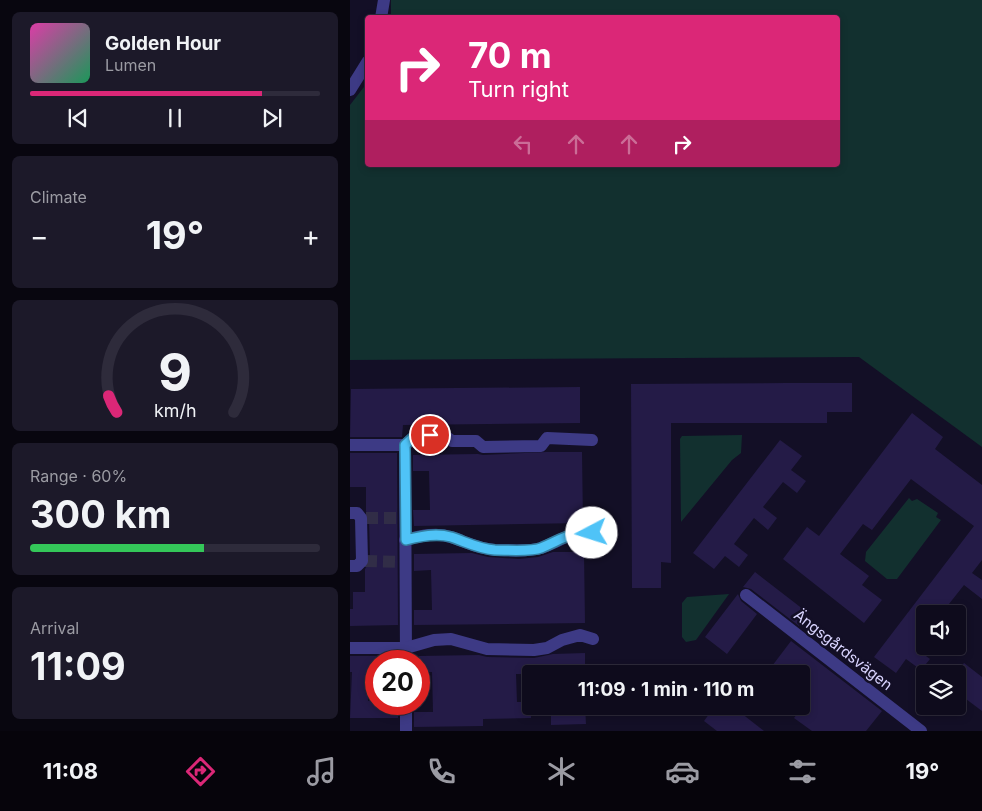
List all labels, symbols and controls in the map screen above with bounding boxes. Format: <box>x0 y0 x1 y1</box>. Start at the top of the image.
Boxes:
text: Golden Hour <box>105 32 221 55</box>
text: 70 m <box>468 34 552 76</box>
icon: right <box>385 35 450 100</box>
text: Lumen <box>105 55 156 75</box>
text: Turn right <box>468 76 569 102</box>
icon: previous <box>64 104 92 132</box>
icon: pause <box>161 104 189 132</box>
icon: next <box>258 104 286 132</box>
icon: left <box>509 130 537 158</box>
icon: ahead <box>562 130 590 158</box>
icon: ahead <box>615 130 643 158</box>
icon: right <box>668 130 696 158</box>
text: Climate <box>30 187 87 207</box>
text: 19° <box>146 212 204 258</box>
text: − <box>30 219 49 253</box>
text: + <box>301 219 320 253</box>
text: 9 <box>158 341 192 404</box>
text: km/h <box>154 400 196 421</box>
pin <box>409 414 451 456</box>
icon: arrive <box>416 421 444 449</box>
text: Range · 60% <box>30 466 127 486</box>
text: 300 km <box>30 491 172 537</box>
position arrow <box>565 506 617 558</box>
street label: Ängsgårdsvägen <box>790 605 896 694</box>
map controls <box>916 605 966 715</box>
button: sound <box>916 605 966 655</box>
text: Arrival <box>30 618 79 638</box>
text: 11:09 <box>30 643 126 689</box>
speed limit sign: 20 <box>365 650 430 715</box>
button: layers <box>916 665 966 715</box>
text: 11:09 · 1 min · 110 m <box>578 678 754 701</box>
icon: directions <box>183 754 218 789</box>
icon: music <box>304 754 339 789</box>
icon: phone <box>424 754 459 789</box>
icon: climate <box>544 754 579 789</box>
icon: car <box>665 754 700 789</box>
icon: filters <box>785 754 820 789</box>
text: 11:08 <box>43 758 98 784</box>
text: 19° <box>905 758 939 784</box>

